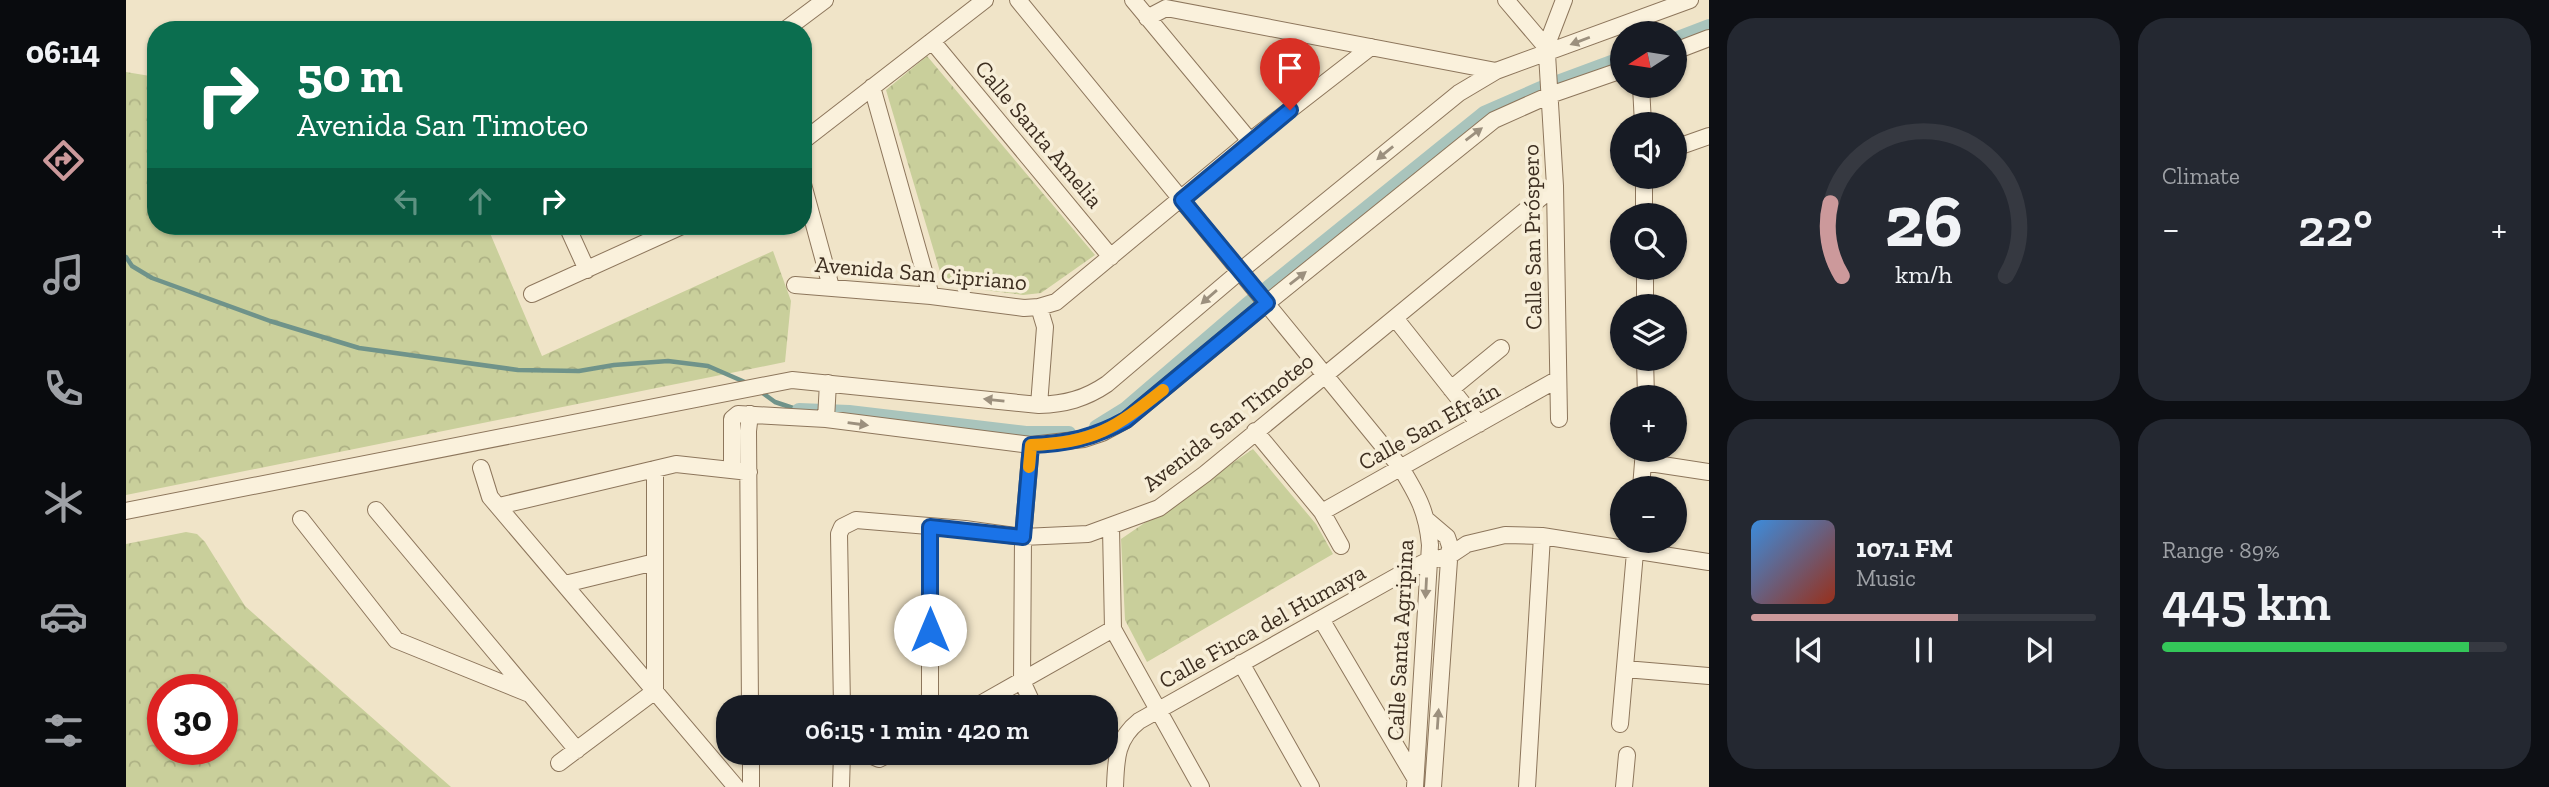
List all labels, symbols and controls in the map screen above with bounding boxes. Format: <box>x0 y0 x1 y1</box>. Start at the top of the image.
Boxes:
north arrow <box>1610 21 1687 98</box>
map controls <box>1610 21 1687 553</box>
text: 06:14 <box>26 33 100 71</box>
one-way arrow <box>1569 36 1590 47</box>
pin <box>1260 38 1320 110</box>
text: 50 m <box>297 46 403 105</box>
icon: right <box>182 49 273 140</box>
icon: arrive <box>1271 49 1309 87</box>
street label: Calle Santa Amelia <box>969 54 1109 214</box>
text: Avenida San Timoteo <box>297 106 588 144</box>
button: sound <box>1610 112 1687 189</box>
one-way arrow <box>1465 127 1484 141</box>
icon: directions <box>39 136 88 185</box>
street label: Calle San Próspero <box>1516 144 1548 330</box>
one-way arrow <box>1377 146 1395 161</box>
text: Climate <box>2162 162 2240 190</box>
text: 26 <box>1884 177 1963 265</box>
icon: left <box>388 182 426 220</box>
icon: ahead <box>461 182 499 220</box>
icon: right <box>534 182 572 220</box>
text: 22° <box>2298 197 2373 259</box>
button: search <box>1610 203 1687 280</box>
text: − <box>2162 206 2180 252</box>
text: + <box>2491 206 2507 252</box>
icon: music <box>39 250 88 299</box>
street label: Avenida San Cipriano <box>814 250 1028 296</box>
text: km/h <box>1895 258 1952 288</box>
one-way arrow <box>1289 271 1307 286</box>
one-way arrow <box>1200 289 1218 305</box>
button: layers <box>1610 294 1687 371</box>
street label: Avenida San Timoteo <box>1137 347 1319 497</box>
icon: phone <box>39 364 88 413</box>
street label: Calle San Efraín <box>1353 376 1505 476</box>
button: + <box>1610 385 1687 462</box>
one-way arrow <box>983 394 1005 405</box>
one-way arrow <box>847 418 869 429</box>
button: − <box>1610 476 1687 553</box>
icon: climate <box>39 478 88 527</box>
text: 107.1 FM <box>1856 532 1953 564</box>
text: Range · 89% <box>2162 536 2280 564</box>
street label: Calle Santa Agripina <box>1381 539 1419 741</box>
street label: Calle Finca del Humaya <box>1154 558 1370 694</box>
text: Music <box>1856 564 1916 592</box>
text: 445 km <box>2162 571 2331 633</box>
one-way arrow <box>1420 578 1431 600</box>
icon: car <box>39 592 88 641</box>
position arrow <box>893 593 967 667</box>
icon: previous <box>1790 631 1828 669</box>
icon: pause <box>1905 631 1943 669</box>
icon: next <box>2020 631 2058 669</box>
speed limit sign: 30 <box>147 674 238 765</box>
icon: filters <box>39 706 88 755</box>
one-way arrow <box>1433 708 1444 730</box>
text: 06:15 · 1 min · 420 m <box>805 714 1029 746</box>

